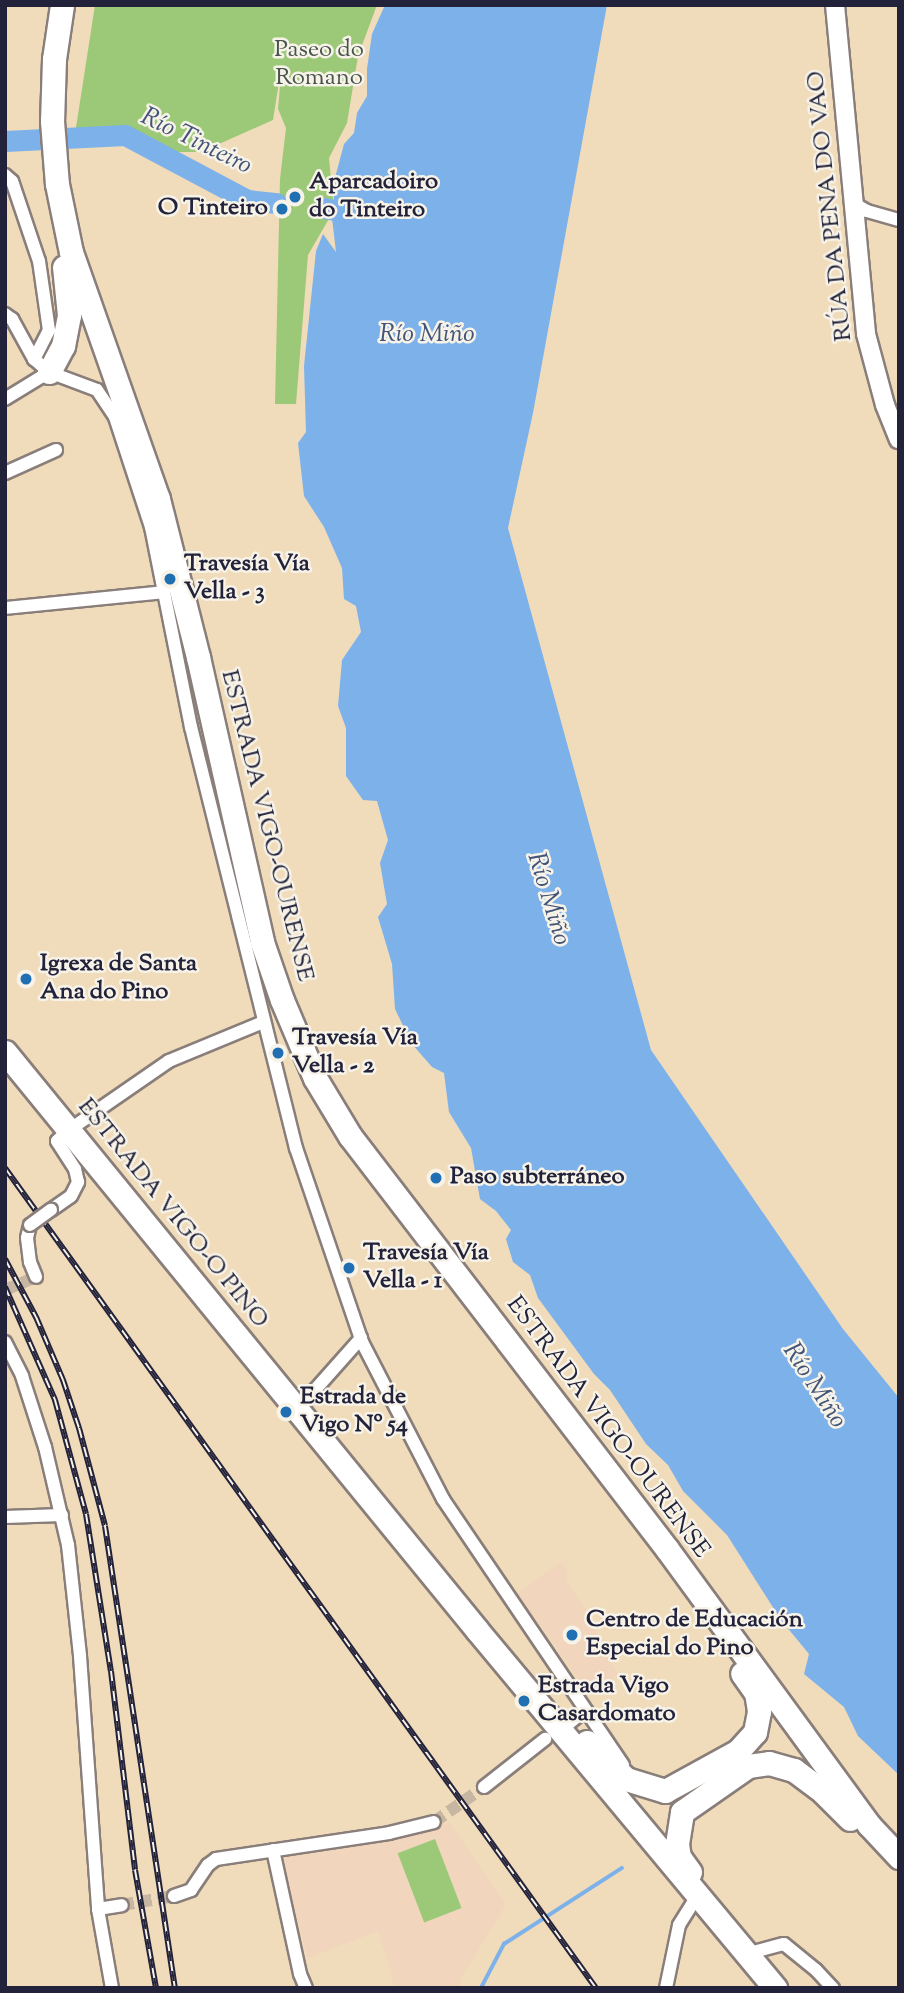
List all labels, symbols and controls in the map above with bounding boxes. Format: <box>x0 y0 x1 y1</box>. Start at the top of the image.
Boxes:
park label: Paseo do Romano <box>274 37 364 93</box>
street label: RÚA DA PENA DO VAO <box>802 69 860 343</box>
water label: Río Tinteiro <box>135 102 257 182</box>
place label: Aparcadoiro do Tinteiro <box>309 169 438 225</box>
marker: Aparcadoiro do Tinteiro <box>287 189 303 205</box>
place label: O Tinteiro <box>158 195 268 223</box>
marker: O Tinteiro <box>274 201 290 217</box>
water label: Río Miño <box>379 319 475 351</box>
place label: Travesía Vía Vella - 3 <box>184 551 310 607</box>
marker: Travesía Vía Vella - 3 <box>162 571 178 587</box>
street label: ESTRADA VIGO-OURENSE <box>213 667 319 985</box>
water label: Río Miño <box>519 849 577 949</box>
place label: Igrexa de Santa Ana do Pino <box>40 951 197 1007</box>
marker: Igrexa de Santa Ana do Pino <box>18 971 34 987</box>
place label: Travesía Vía Vella - 2 <box>292 1025 418 1081</box>
marker: Travesía Vía Vella - 2 <box>270 1045 286 1061</box>
street label: ESTRADA VIGO-O PINO <box>71 1093 273 1335</box>
place label: Paso subterráneo <box>450 1164 625 1192</box>
marker: Paso subterráneo <box>428 1170 444 1186</box>
place label: Travesía Vía Vella - 1 <box>363 1240 489 1296</box>
marker: Travesía Vía Vella - 1 <box>341 1260 357 1276</box>
street label: ESTRADA VIGO-OURENSE <box>499 1292 715 1564</box>
water label: Río Miño <box>775 1337 853 1435</box>
place label: Estrada de Vigo Nº 54 <box>300 1384 408 1440</box>
marker: Estrada de Vigo Nº 54 <box>278 1404 294 1420</box>
place label: Centro de Educación Especial do Pino <box>586 1607 803 1663</box>
marker: Centro de Educación Especial do Pino <box>564 1627 580 1643</box>
place label: Estrada Vigo Casardomato <box>538 1673 676 1729</box>
marker: Estrada Vigo Casardomato <box>516 1693 532 1709</box>

